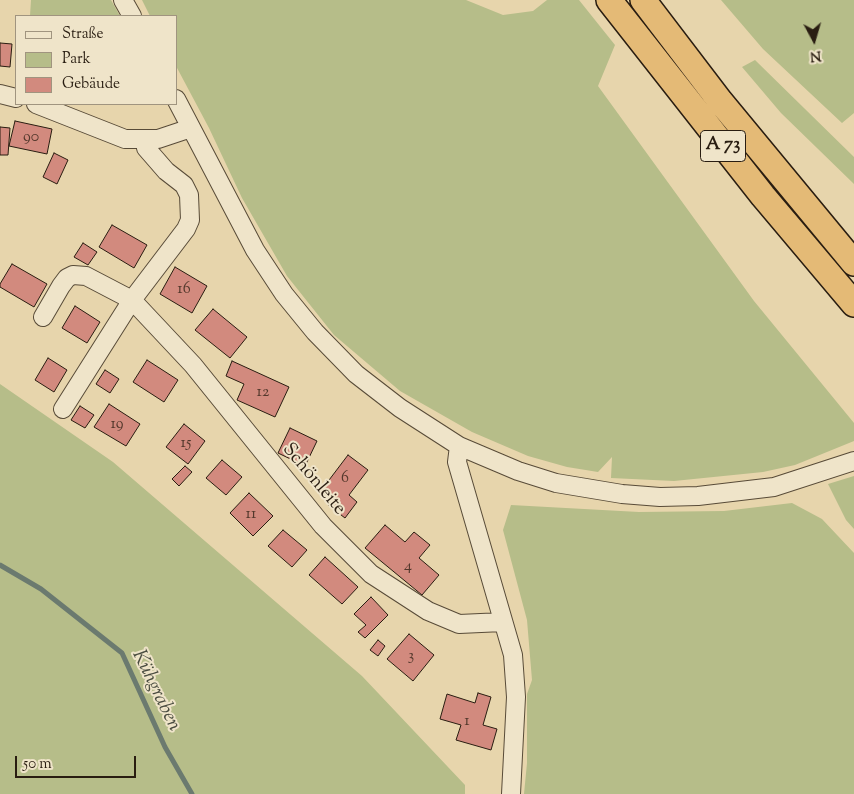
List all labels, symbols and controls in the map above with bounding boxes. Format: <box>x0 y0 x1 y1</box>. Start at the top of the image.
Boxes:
legend <box>15 15 178 105</box>
north arrow <box>789 15 839 65</box>
text: Straße <box>62 24 104 45</box>
text: N <box>809 44 822 65</box>
text: Park <box>62 49 91 70</box>
text: Gebäude <box>62 74 120 95</box>
house number: 90 <box>23 128 39 148</box>
road number: A 73 <box>700 130 746 162</box>
house number: 16 <box>177 280 191 300</box>
house number: 12 <box>257 383 269 403</box>
house number: 19 <box>110 415 124 435</box>
house number: 15 <box>181 434 191 454</box>
street label: Schönleite <box>276 439 350 521</box>
house number: 6 <box>341 469 349 489</box>
house number: 11 <box>246 505 256 525</box>
house number: 4 <box>404 557 412 577</box>
water label: Kühgraben <box>125 646 185 736</box>
house number: 3 <box>408 647 414 667</box>
house number: 1 <box>464 712 470 732</box>
scale bar <box>18 746 139 778</box>
text: 50 m <box>23 754 52 775</box>

